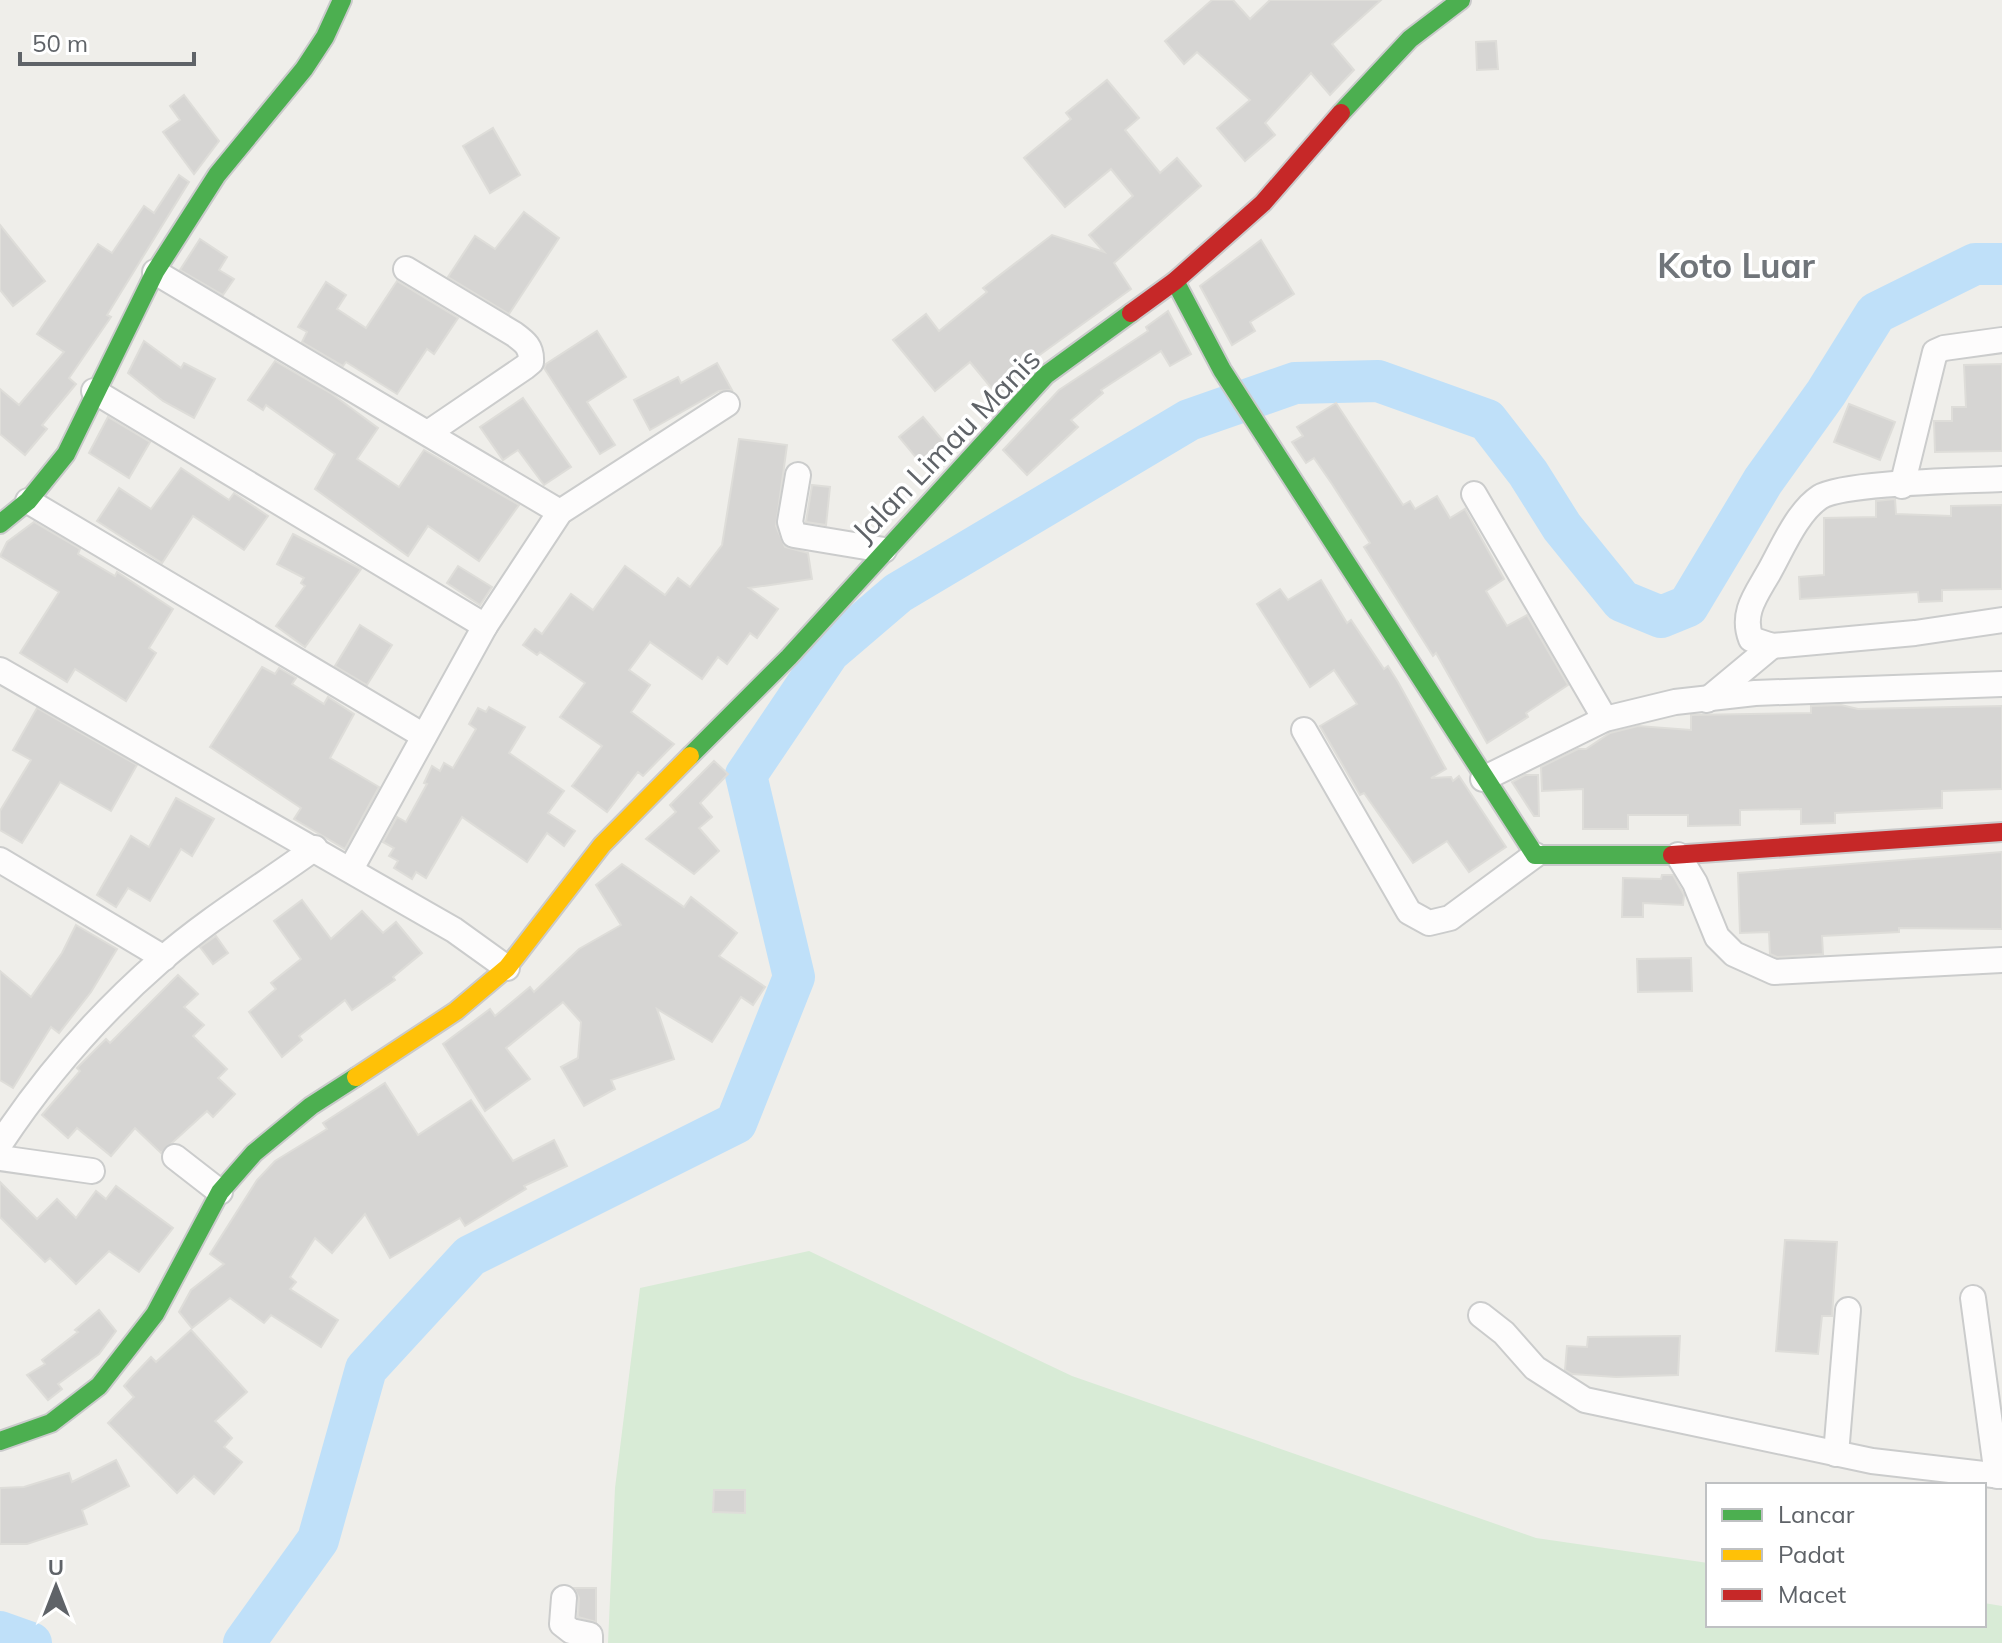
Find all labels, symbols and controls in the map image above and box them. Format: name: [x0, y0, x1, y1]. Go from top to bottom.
scale bar: [20, 16, 194, 66]
text: 50 m: [32, 28, 88, 58]
district label: Koto Luar: [1657, 244, 1815, 287]
street label: Jalan Limau Manis: [844, 340, 1048, 550]
legend: [1706, 1483, 1986, 1627]
text: Lancar: [1778, 1499, 1855, 1529]
text: Padat: [1778, 1539, 1845, 1569]
north arrow: [16, 1547, 96, 1627]
text: U: [48, 1553, 64, 1581]
text: Macet: [1778, 1579, 1846, 1609]

